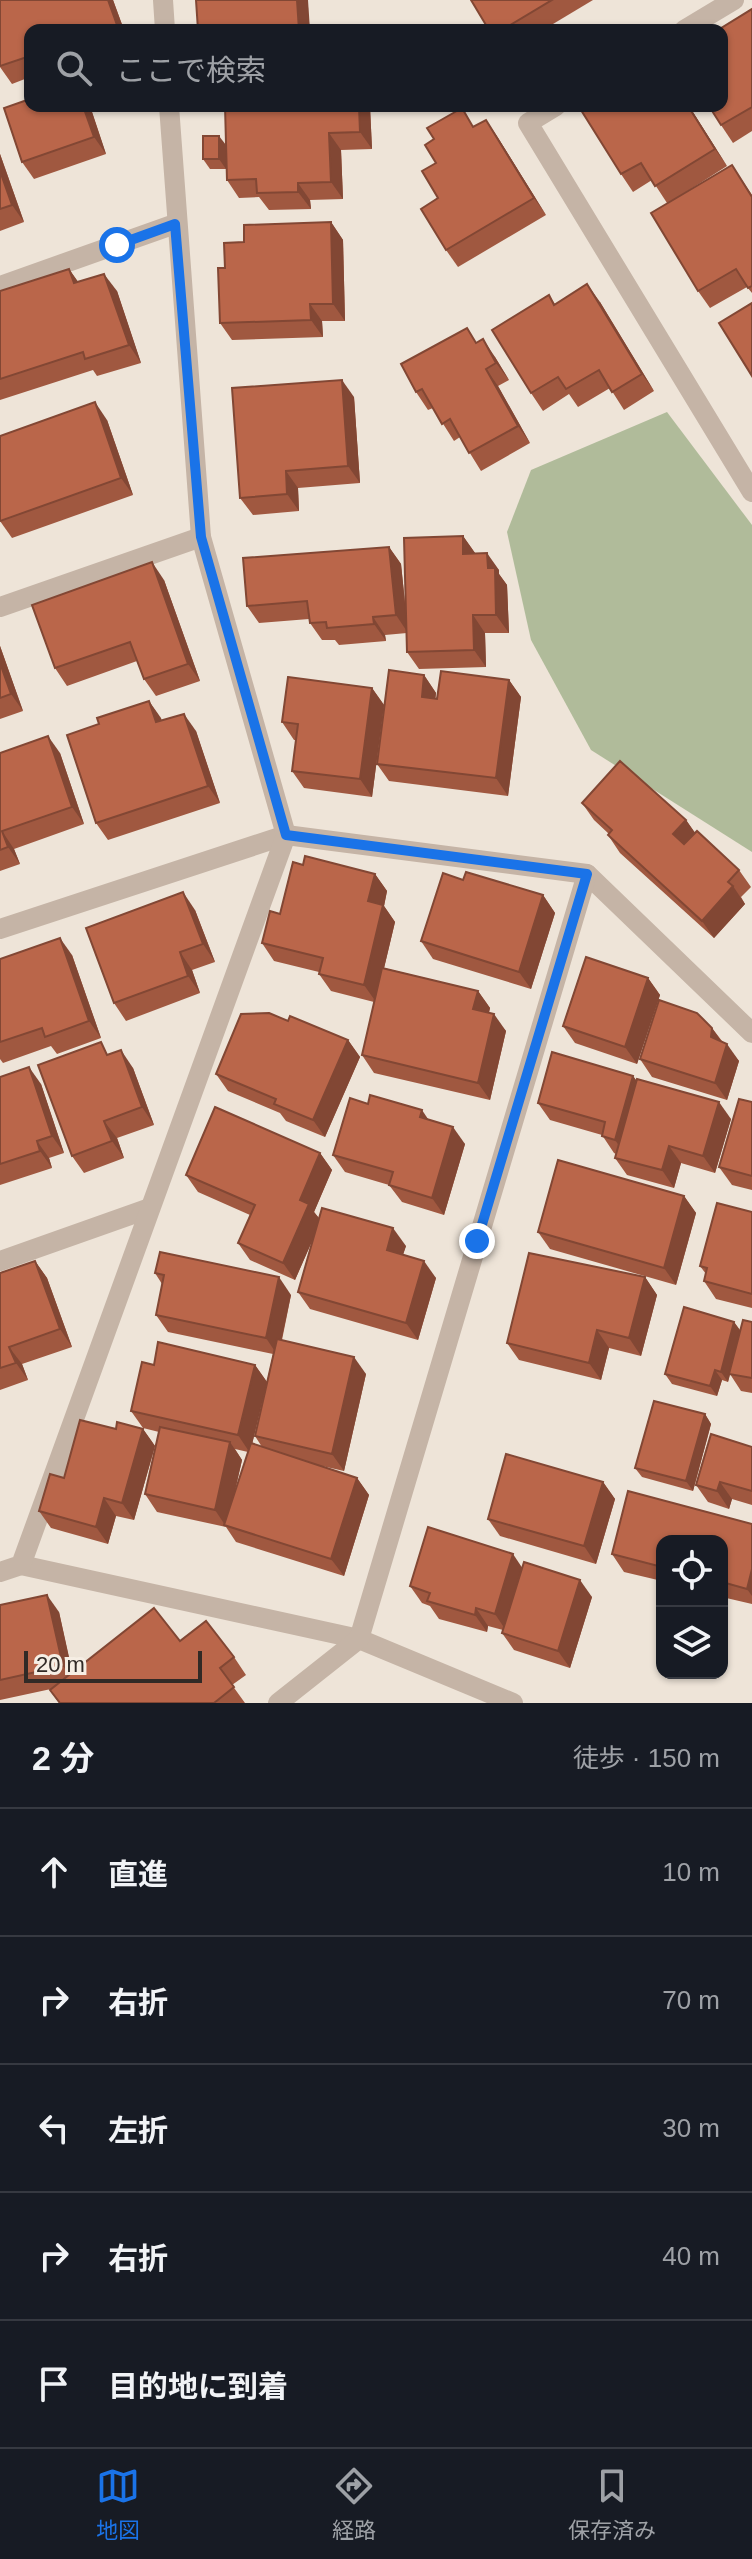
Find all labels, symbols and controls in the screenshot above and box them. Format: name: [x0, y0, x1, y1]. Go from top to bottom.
search box: [24, 24, 728, 112]
icon: search: [52, 46, 96, 90]
text: ここで検索: [116, 54, 266, 87]
route start: [99, 227, 135, 263]
route end: [459, 1223, 495, 1259]
map controls: [656, 1535, 728, 1679]
button: locate: [656, 1535, 728, 1607]
button: layers: [656, 1607, 728, 1679]
scale bar: [24, 1647, 202, 1683]
text: 20 m: [36, 1652, 85, 1677]
text: 2 分: [32, 1739, 94, 1777]
text: 徒歩 · 150 m: [573, 1743, 720, 1773]
icon: ahead: [32, 1850, 76, 1894]
text: 10 m: [662, 1857, 720, 1887]
text: 直進: [108, 1858, 168, 1891]
icon: right: [32, 1978, 76, 2022]
text: 70 m: [662, 1985, 720, 2015]
text: 右折: [108, 1986, 168, 2019]
icon: left: [32, 2106, 76, 2150]
text: 30 m: [662, 2113, 720, 2143]
text: 左折: [108, 2114, 168, 2147]
icon: right: [32, 2234, 76, 2278]
text: 40 m: [662, 2241, 720, 2271]
text: 右折: [108, 2242, 168, 2275]
icon: arrive: [32, 2362, 76, 2406]
text: 目的地に到着: [108, 2370, 288, 2403]
tab: 地図: [96, 2464, 140, 2544]
tab: 経路: [332, 2464, 376, 2544]
tab: 保存済み: [568, 2464, 656, 2544]

